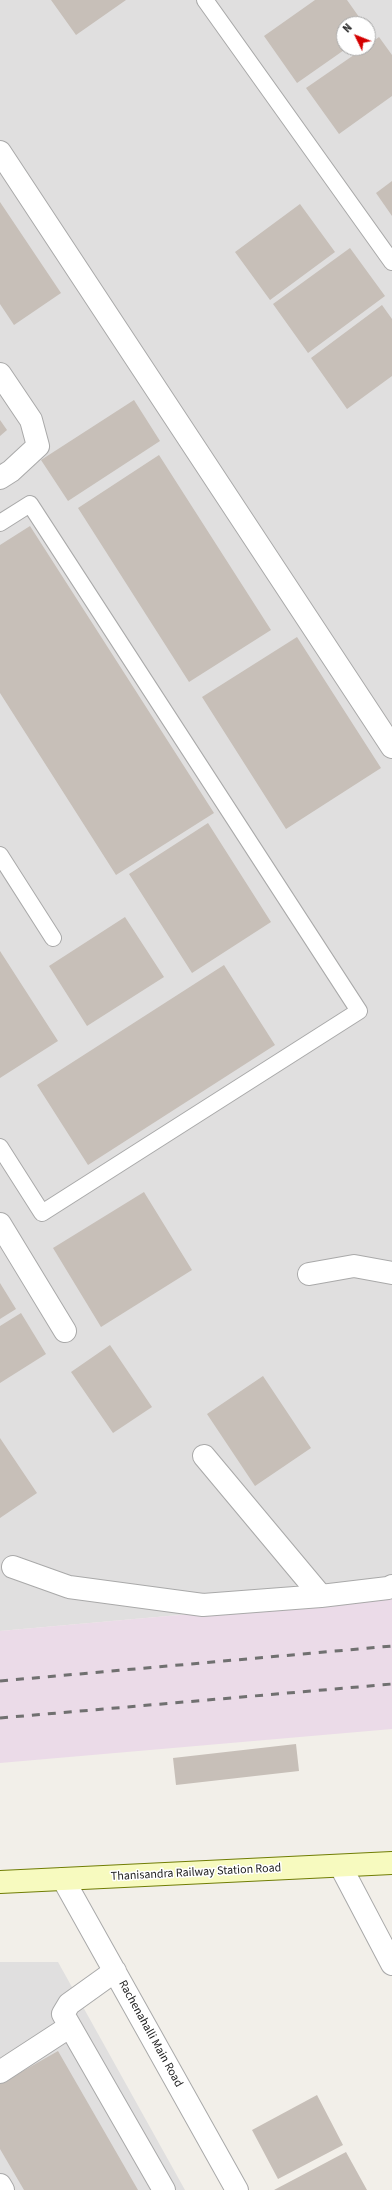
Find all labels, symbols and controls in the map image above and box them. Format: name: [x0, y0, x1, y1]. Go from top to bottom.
north arrow: [336, 16, 376, 56]
text: N: [340, 20, 356, 36]
street label: Thanisandra Railway Station Road: [110, 1861, 282, 1885]
street label: Rachenahalli Main Road: [115, 1978, 185, 2090]

